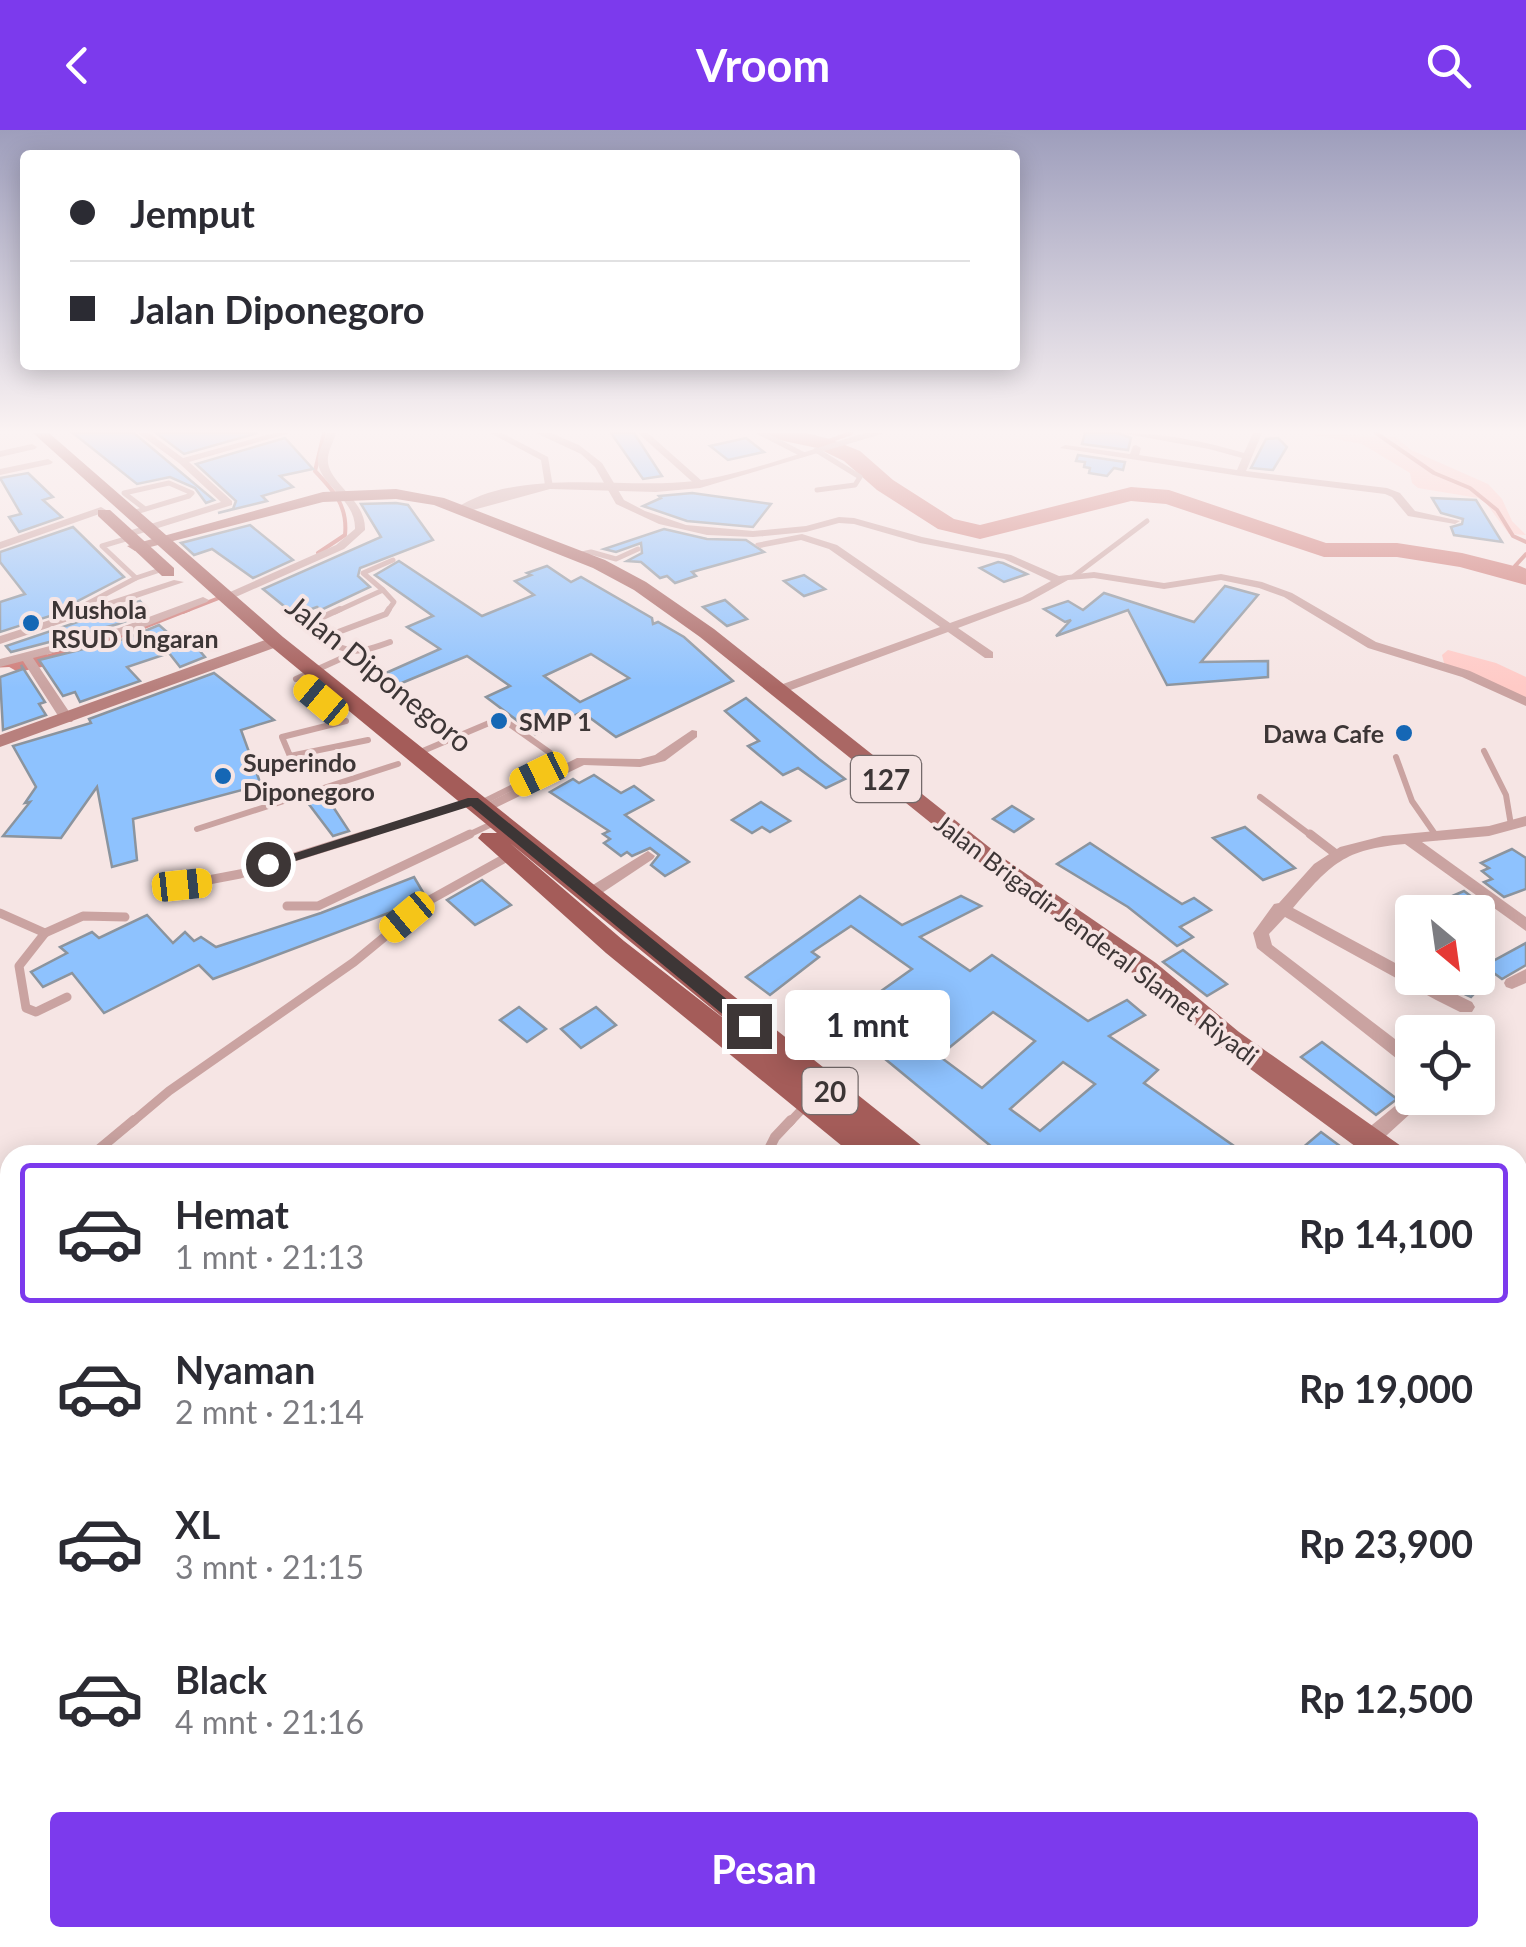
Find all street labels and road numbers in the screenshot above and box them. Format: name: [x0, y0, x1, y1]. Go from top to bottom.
street label: Jalan Diponegoro: [280, 587, 480, 759]
road number: 127: [851, 756, 921, 802]
street label: Jalan Brigadir Jenderal Slamet Riyadi: [929, 808, 1265, 1070]
road number: 20: [802, 1068, 858, 1114]

